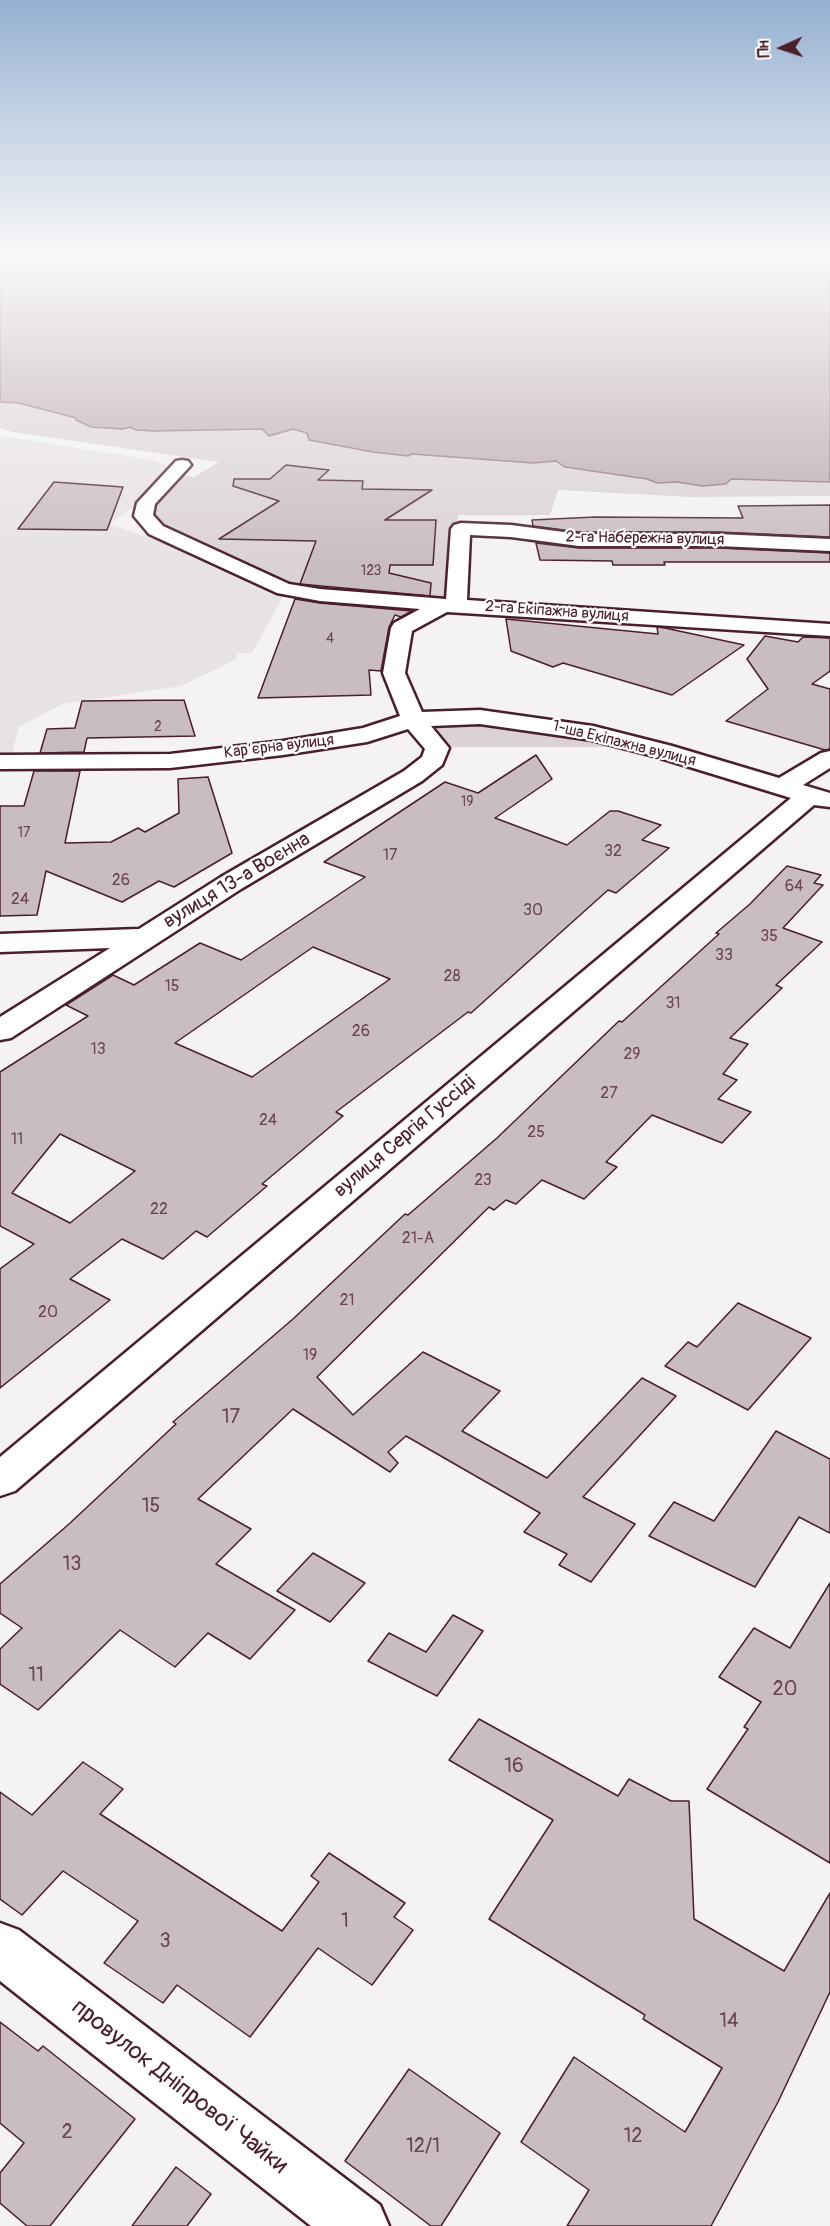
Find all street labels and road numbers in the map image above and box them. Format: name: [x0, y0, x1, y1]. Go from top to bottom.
street label: 2-га Набережна вулиця: [566, 528, 724, 550]
street label: 2-га Екіпажна вулиця: [484, 597, 630, 627]
street label: 1-ша Екіпажна вулиця: [550, 717, 698, 771]
street label: Карʼєрна вулиця: [223, 731, 335, 763]
street label: вулиця 13-а Воєнна: [159, 828, 315, 934]
street label: вулиця Сергія Гуссіді: [329, 1071, 481, 1203]
street label: провулок Дніпрової Чайки: [65, 1994, 293, 2180]

